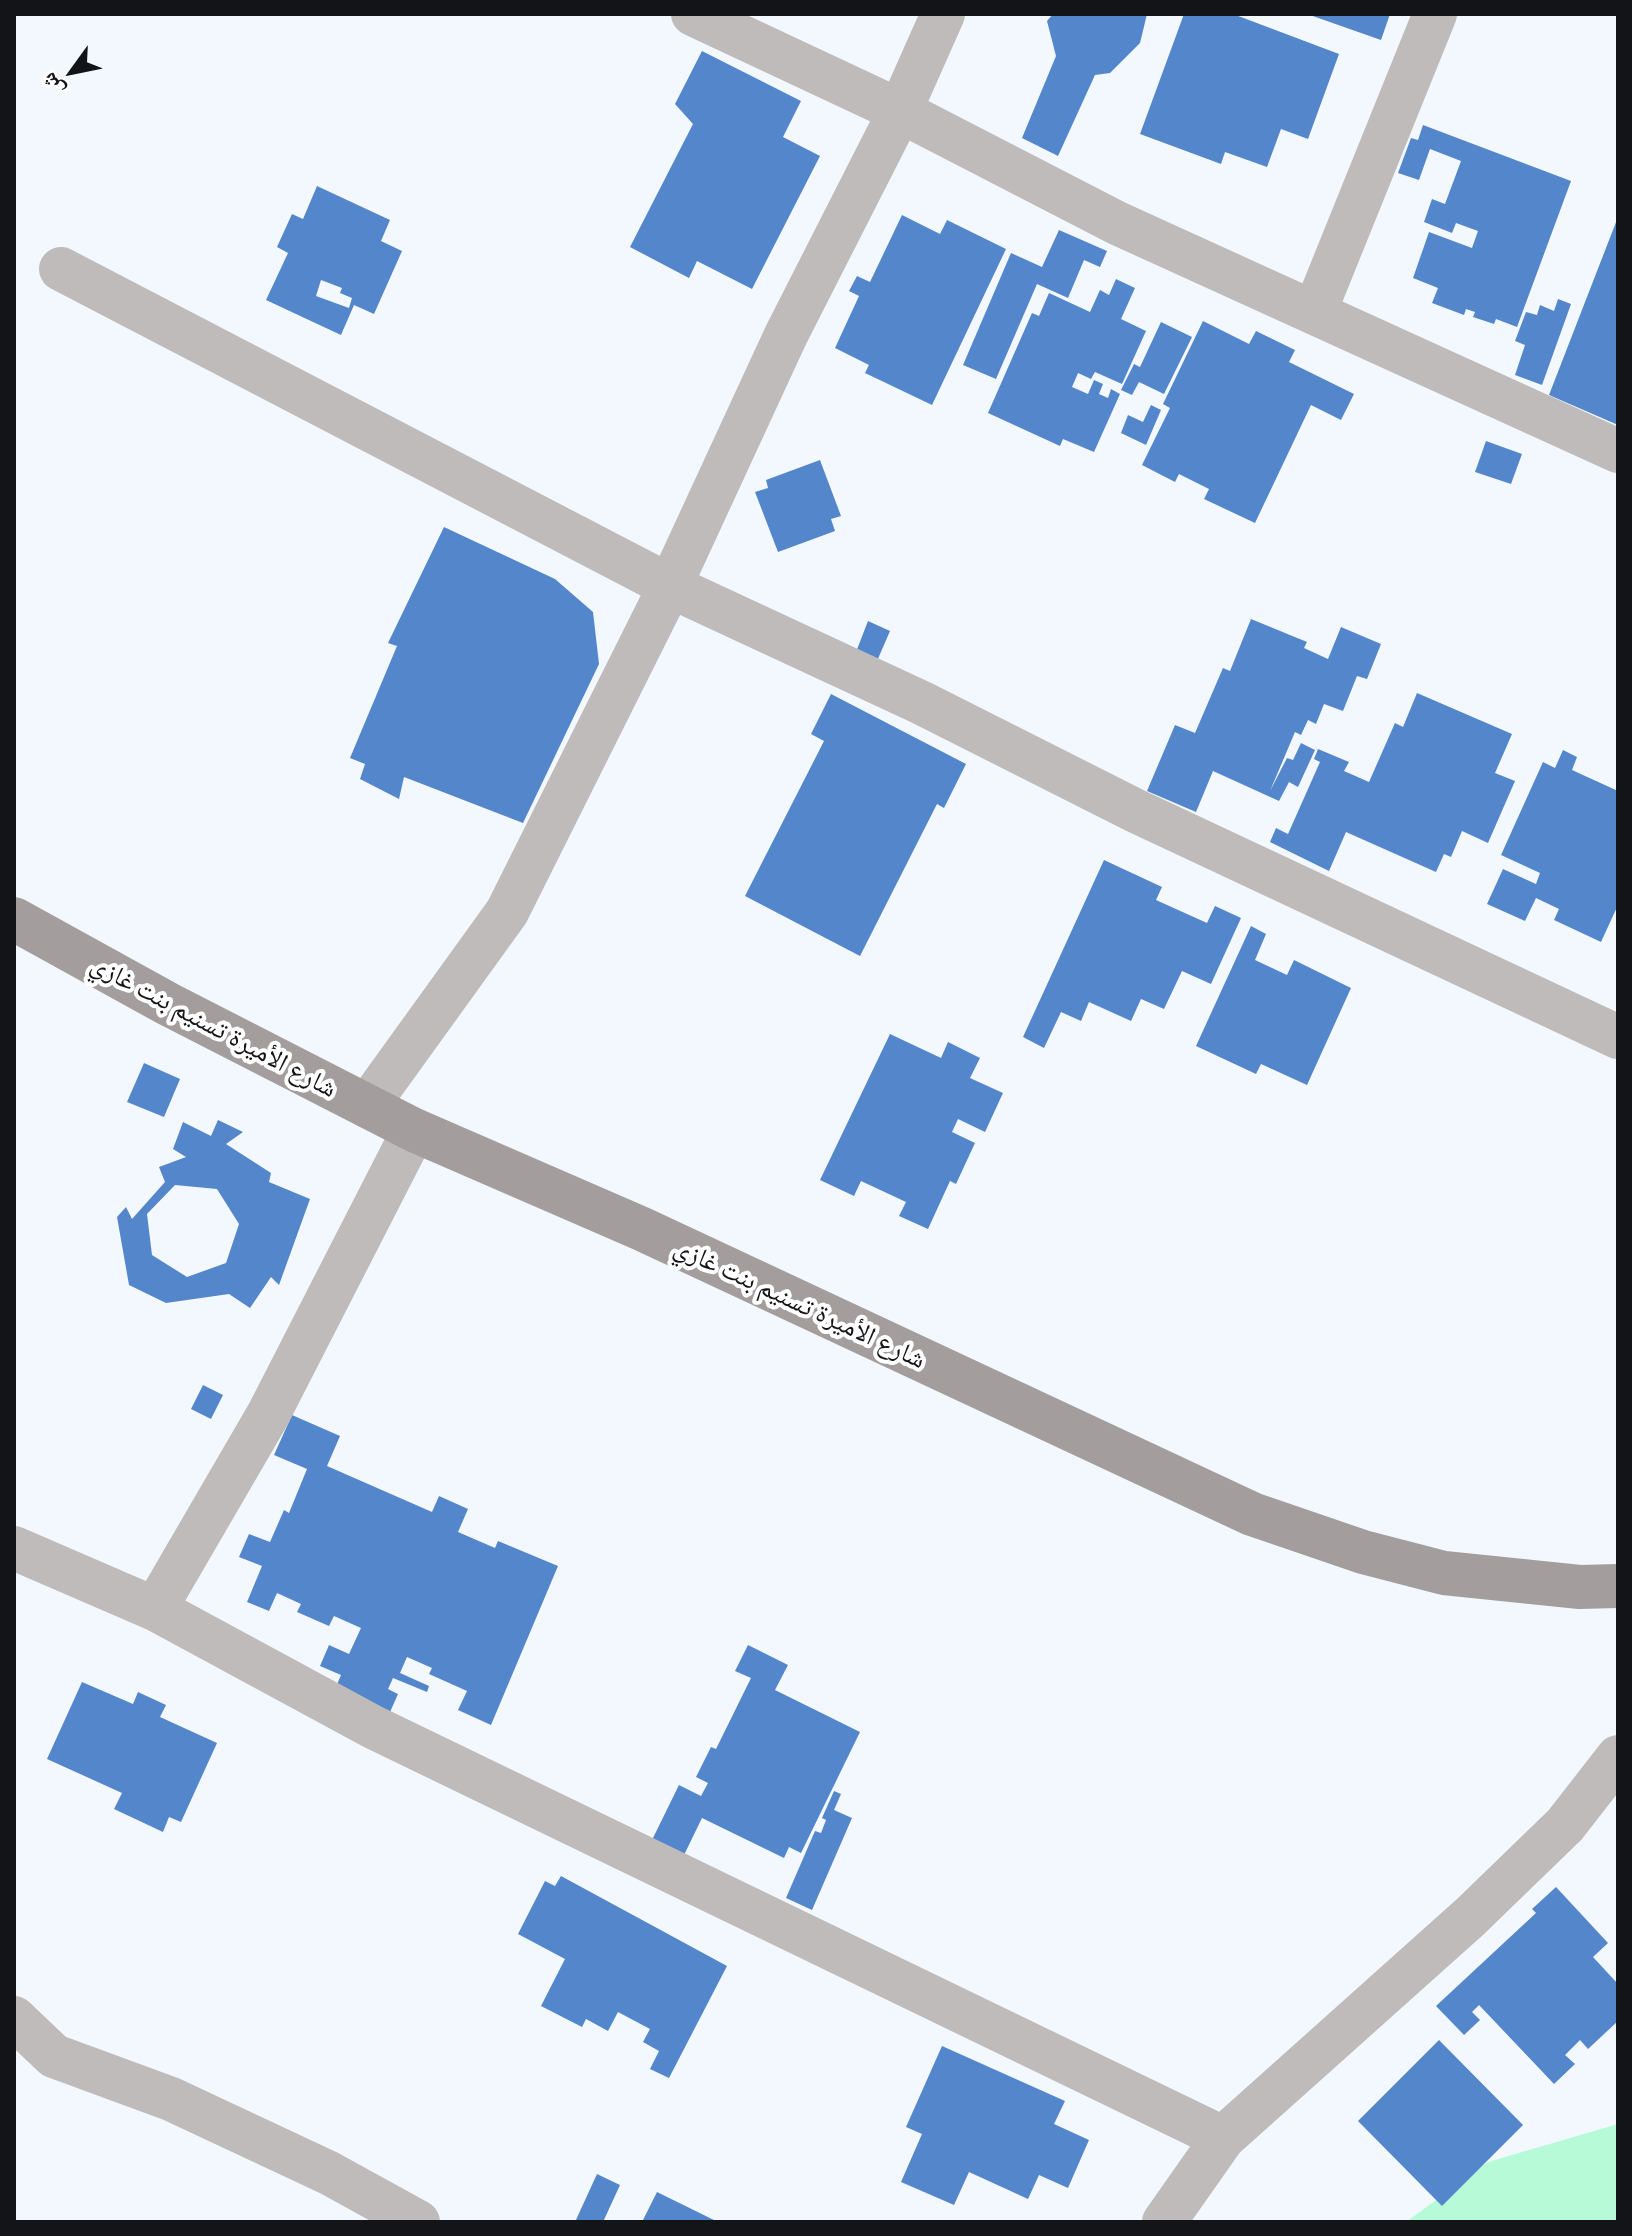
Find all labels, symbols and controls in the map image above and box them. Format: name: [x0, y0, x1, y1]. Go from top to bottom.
north arrow: [32, 32, 112, 112]
text: ش: [35, 69, 68, 102]
street label: شارع الأميرة تسنيم بنت غازي: [86, 948, 342, 1104]
street label: شارع الأميرة تسنيم بنت غازي: [669, 1231, 931, 1375]

